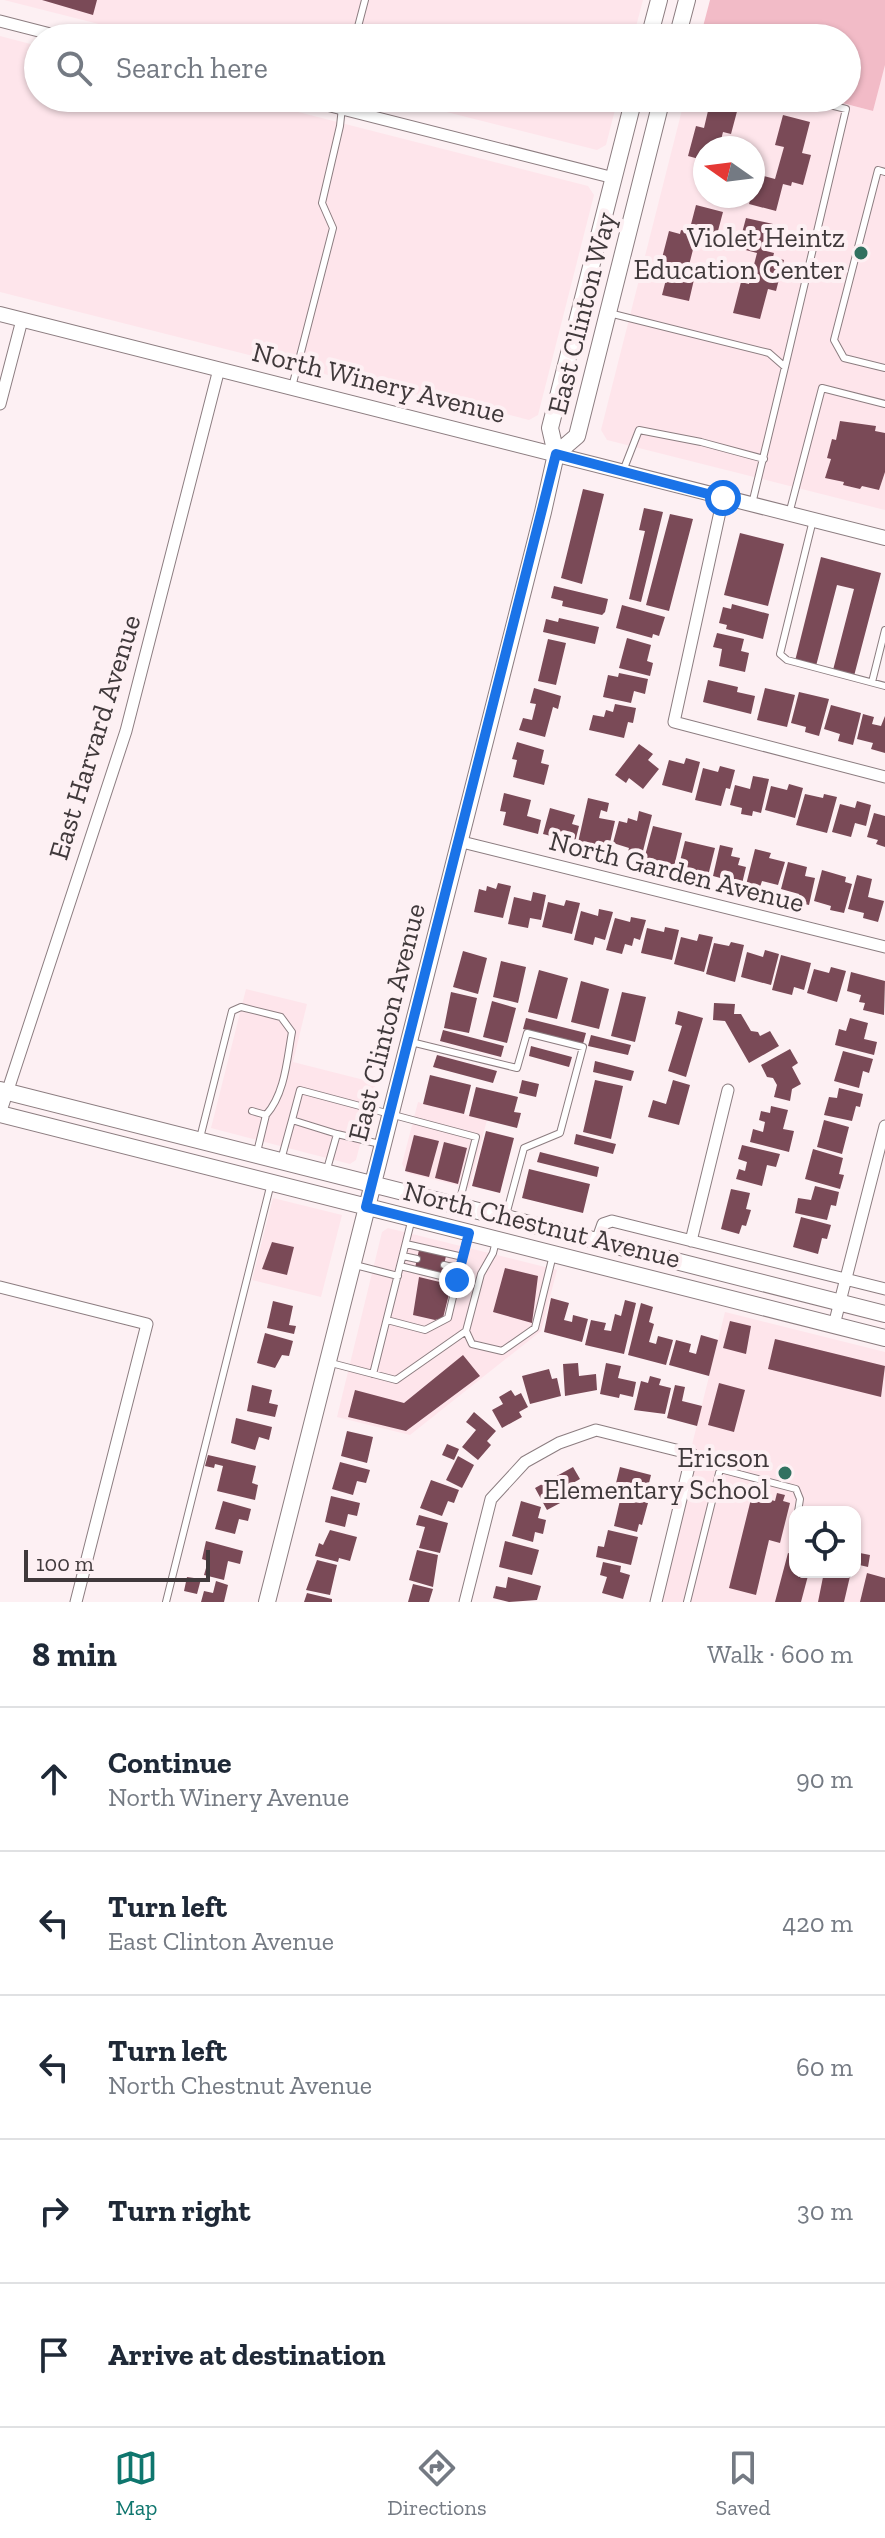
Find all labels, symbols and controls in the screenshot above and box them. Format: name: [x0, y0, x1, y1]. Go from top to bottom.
search box: [24, 24, 861, 112]
icon: search: [52, 46, 96, 90]
text: Search here: [116, 50, 268, 86]
north arrow: [693, 136, 765, 208]
street label: East Clinton Way: [540, 208, 623, 417]
place label: Violet Heintz Education Center: [633, 221, 845, 286]
marker: Violet Heintz Education Center: [852, 244, 870, 262]
street label: North Winery Avenue: [249, 335, 509, 430]
route start: [705, 480, 741, 516]
street label: East Harvard Avenue: [42, 611, 147, 864]
street label: North Garden Avenue: [546, 824, 808, 919]
street label: East Clinton Avenue: [341, 900, 432, 1144]
street label: North Chestnut Avenue: [400, 1174, 684, 1275]
route end: [439, 1262, 475, 1298]
place label: Ericson Elementary School: [543, 1441, 769, 1506]
marker: Ericson Elementary School: [776, 1464, 794, 1482]
map controls: [789, 1506, 861, 1578]
button: locate: [789, 1506, 861, 1578]
scale bar: [24, 1546, 210, 1582]
text: 100 m: [36, 1550, 94, 1577]
text: 8 min: [32, 1634, 117, 1675]
text: Walk · 600 m: [707, 1638, 853, 1670]
text: Continue: [108, 1745, 232, 1781]
icon: ahead: [32, 1757, 76, 1801]
text: 90 m: [796, 1763, 853, 1795]
text: North Winery Avenue: [108, 1781, 349, 1813]
text: Turn left: [108, 1889, 227, 1925]
icon: left: [32, 1901, 76, 1945]
text: 420 m: [782, 1907, 853, 1939]
text: East Clinton Avenue: [108, 1925, 334, 1957]
text: Turn left: [108, 2033, 227, 2069]
icon: left: [32, 2045, 76, 2089]
text: 60 m: [796, 2051, 853, 2083]
text: North Chestnut Avenue: [108, 2069, 372, 2101]
icon: right: [32, 2189, 76, 2233]
text: Turn right: [108, 2193, 250, 2229]
text: 30 m: [797, 2195, 853, 2227]
icon: arrive: [32, 2333, 76, 2377]
text: Arrive at destination: [108, 2337, 385, 2373]
tab: Map: [114, 2446, 158, 2521]
tab: Directions: [387, 2446, 487, 2521]
tab: Saved: [715, 2446, 771, 2521]

